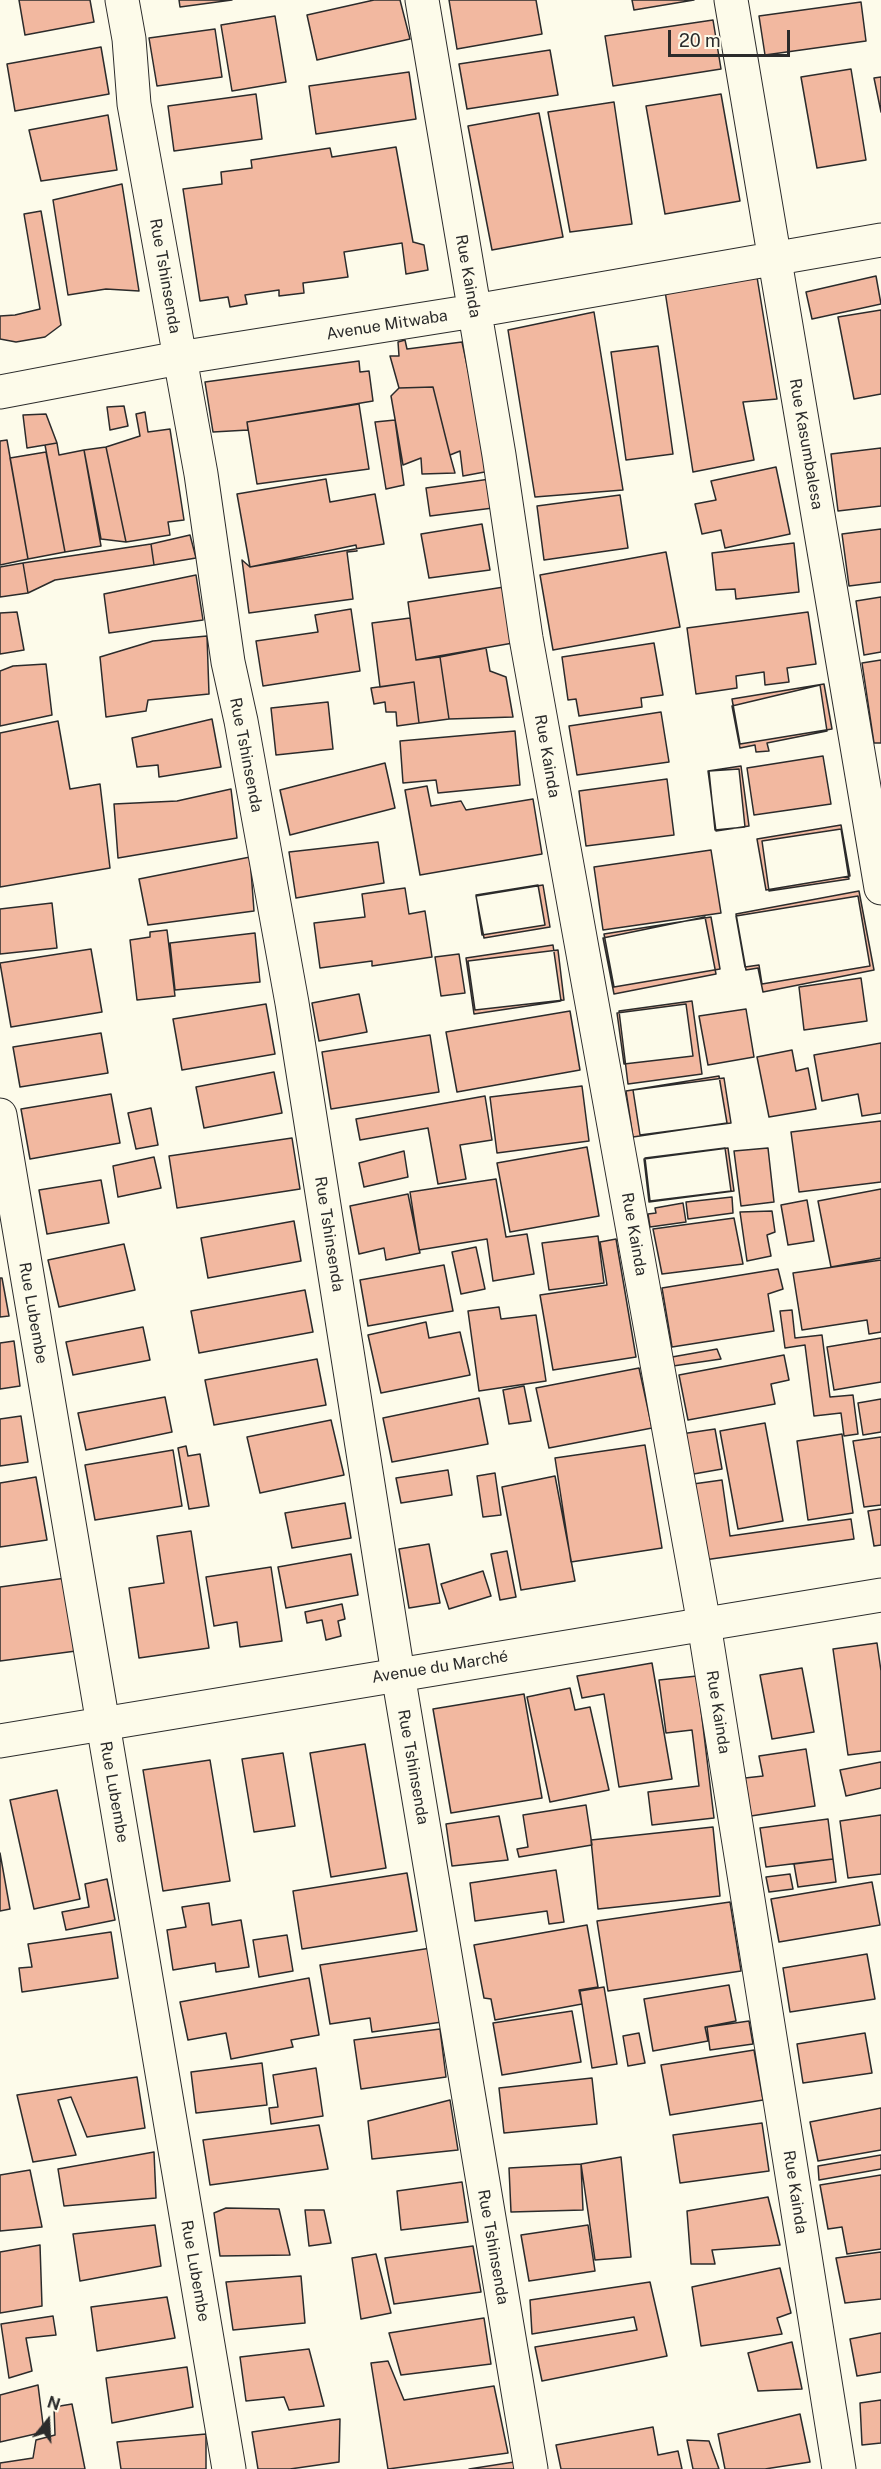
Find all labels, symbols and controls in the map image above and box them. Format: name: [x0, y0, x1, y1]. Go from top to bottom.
scale bar: [671, 18, 792, 56]
text: 20 m: [679, 30, 721, 51]
street label: Rue Tshinsenda: [145, 217, 185, 335]
street label: Rue Kainda: [451, 233, 485, 319]
street label: Avenue Mitwaba: [325, 306, 449, 344]
street label: Rue Kasumbalesa: [785, 377, 827, 511]
street label: Rue Tshinsenda: [225, 696, 267, 814]
street label: Rue Kainda: [530, 713, 564, 799]
street label: Rue Tshinsenda: [310, 1175, 348, 1293]
street label: Rue Kainda: [617, 1191, 651, 1277]
street label: Rue Lubembe: [15, 1261, 51, 1365]
street label: Avenue du Marché: [371, 1647, 509, 1687]
street label: Rue Kainda: [702, 1669, 734, 1755]
street label: Rue Tshinsenda: [393, 1708, 433, 1826]
street label: Rue Lubembe: [96, 1740, 132, 1844]
street label: Rue Kainda: [779, 2149, 811, 2235]
street label: Rue Tshinsenda: [473, 2188, 513, 2306]
street label: Rue Lubembe: [177, 2219, 213, 2323]
north arrow: [18, 2391, 78, 2451]
text: N: [45, 2392, 63, 2414]

